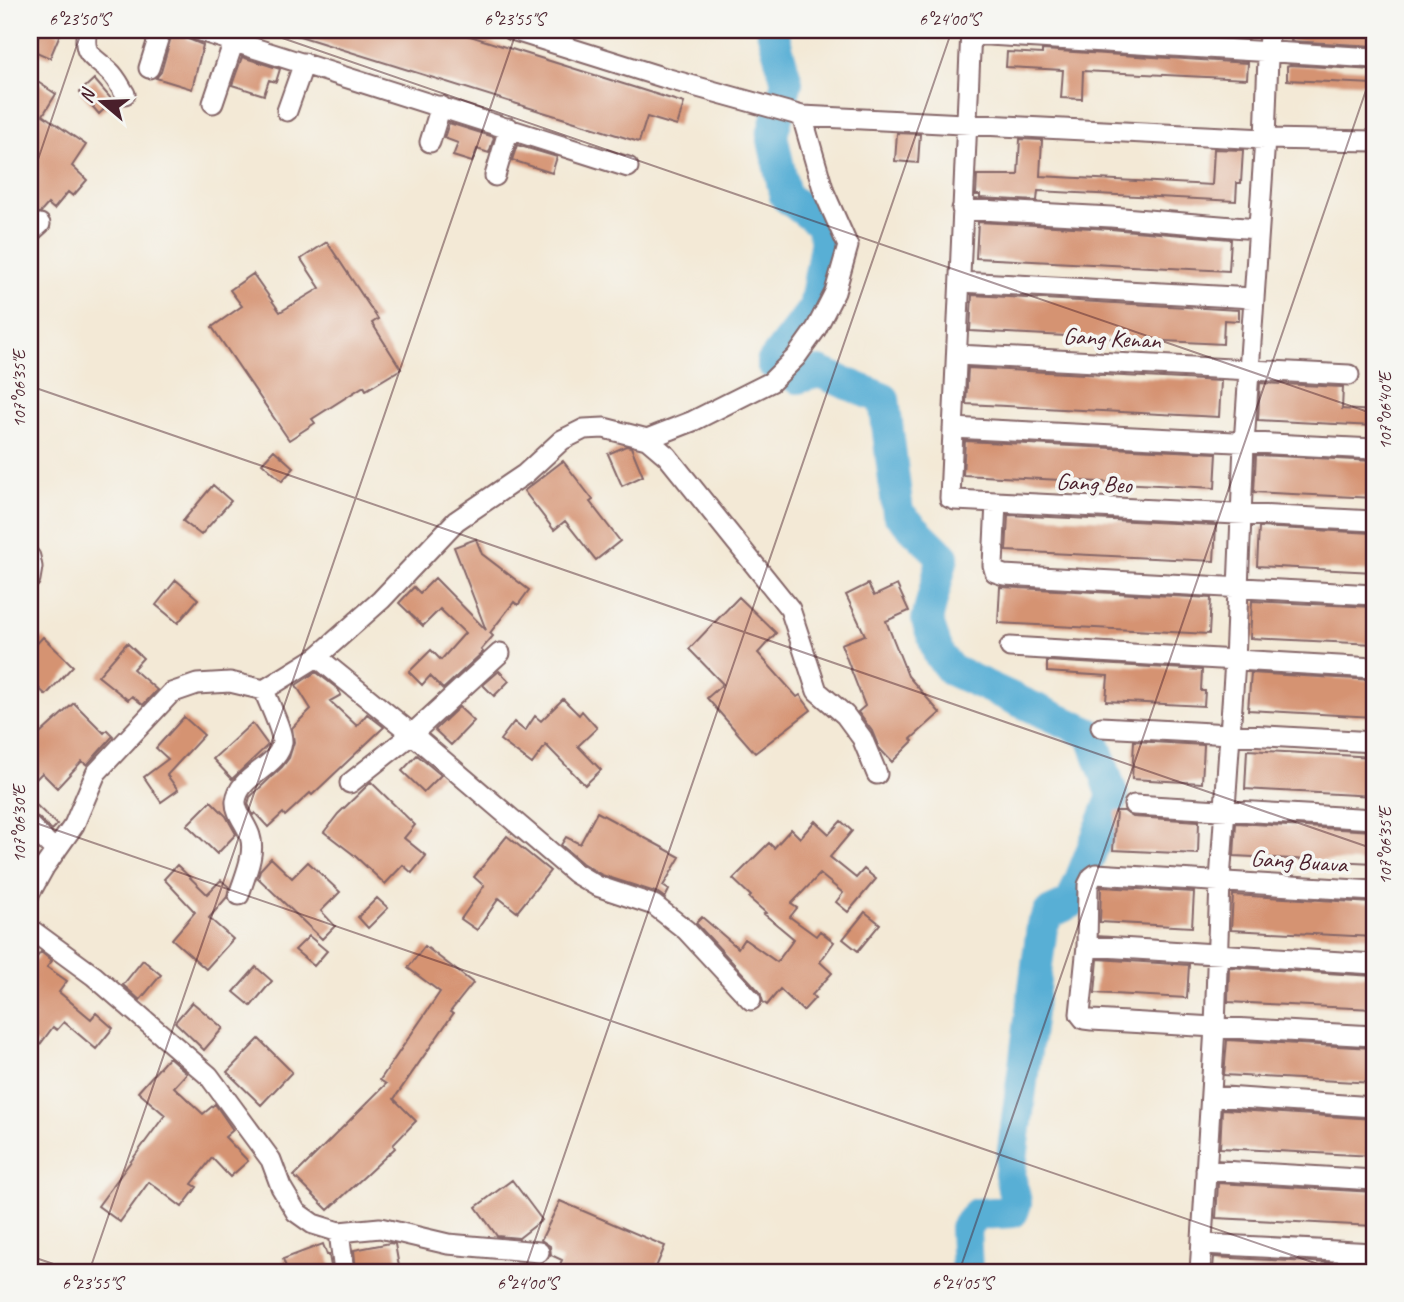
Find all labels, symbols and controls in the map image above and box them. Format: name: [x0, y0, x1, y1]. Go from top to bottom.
text: 6°23'50"S: [49, 8, 113, 30]
text: 6°23'55"S: [484, 8, 548, 30]
text: 6°24'00"S: [919, 8, 983, 30]
north arrow: [66, 66, 136, 136]
text: N: [74, 84, 101, 106]
street label: Gang Kenan: [1062, 320, 1163, 356]
text: 107°06'35"E: [8, 348, 30, 428]
text: 107°06'40"E: [1374, 370, 1396, 450]
street label: Gang Beo: [1055, 466, 1134, 500]
text: 107°06'30"E: [8, 783, 30, 863]
text: 107°06'35"E: [1374, 805, 1396, 885]
street label: Gang Buava: [1250, 843, 1350, 879]
text: 6°23'55"S: [62, 1272, 126, 1294]
text: 6°24'00"S: [497, 1272, 561, 1294]
text: 6°24'05"S: [932, 1272, 996, 1294]

